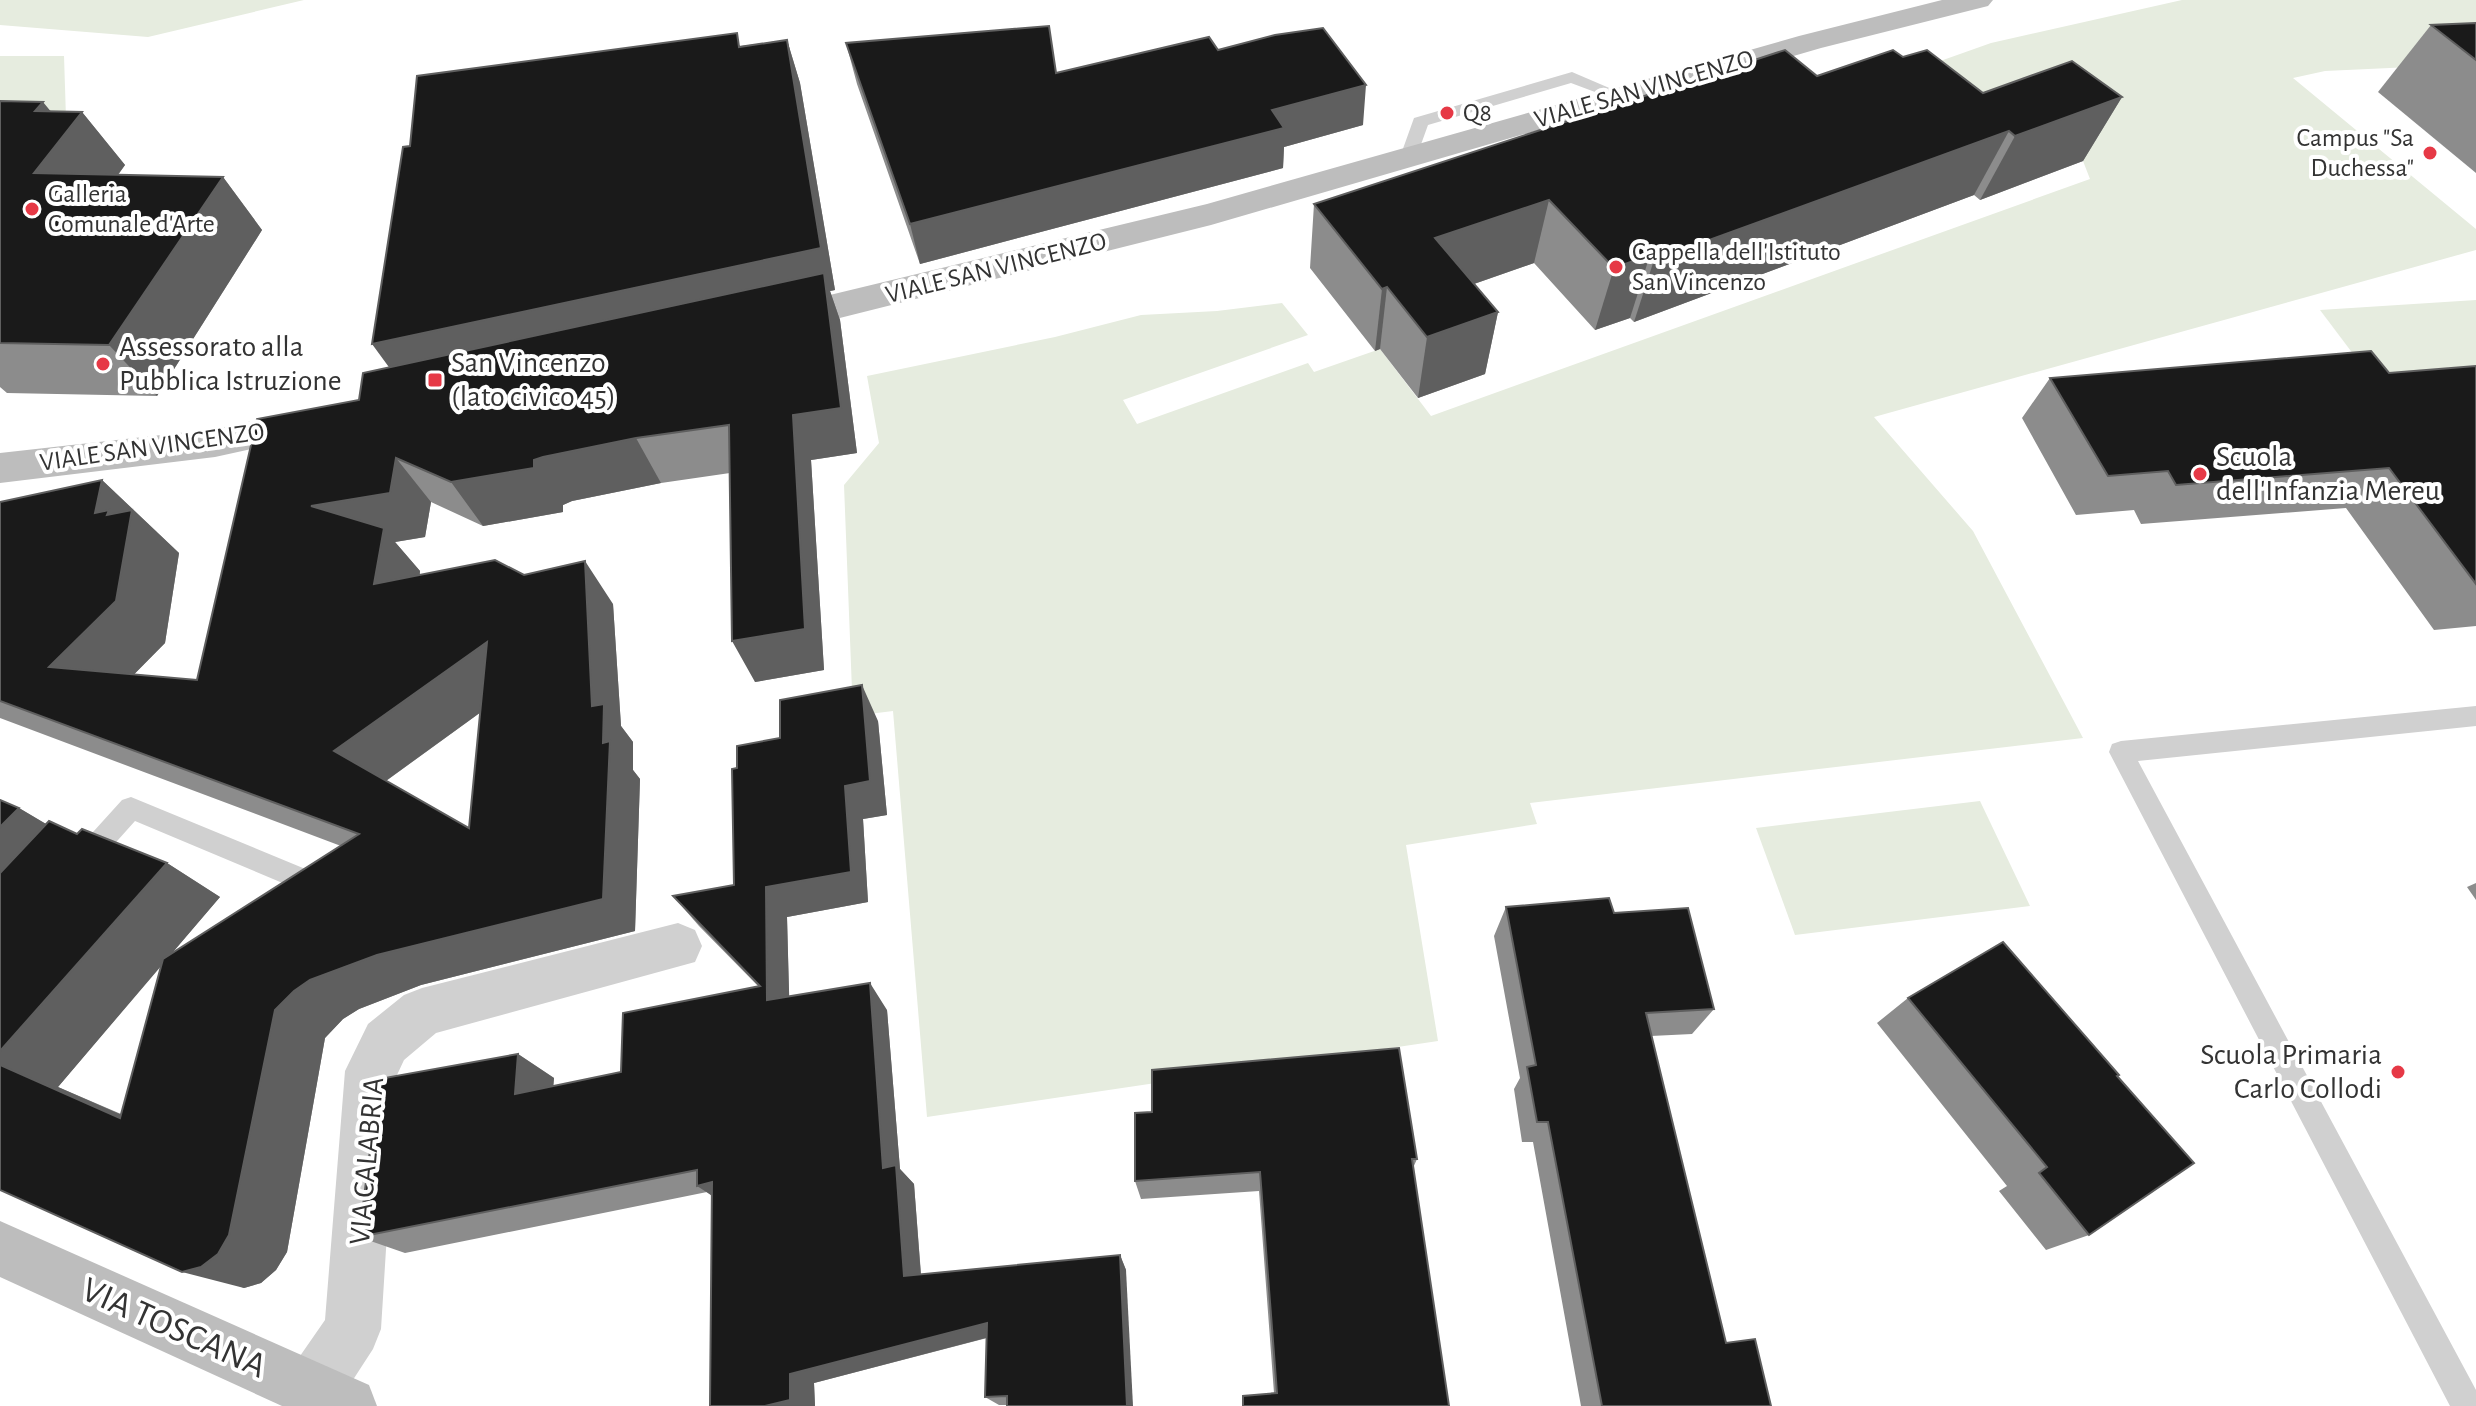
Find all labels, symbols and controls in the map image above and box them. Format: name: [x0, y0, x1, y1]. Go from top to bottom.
street label: VIALE SAN VINCENZO: [1531, 45, 1757, 133]
place label: Q8: [1463, 100, 1492, 126]
marker: Q8: [1438, 104, 1456, 122]
place label: Campus "Sa Duchessa": [2296, 125, 2414, 181]
marker: Campus "Sa Duchessa": [2421, 144, 2439, 162]
place label: Galleria Comunale d'Arte: [48, 181, 215, 237]
marker: Galleria Comunale d'Arte: [23, 200, 41, 218]
street label: VIALE SAN VINCENZO: [883, 228, 1109, 308]
place label: Cappella dell'Istituto San Vincenzo: [1632, 239, 1841, 295]
marker: Cappella dell'Istituto San Vincenzo: [1607, 258, 1625, 276]
place label: Assessorato alla Pubblica Istruzione: [119, 332, 342, 396]
place label: San Vincenzo (lato civico 45): [451, 348, 616, 412]
marker: Assessorato alla Pubblica Istruzione: [94, 355, 112, 373]
marker: San Vincenzo (lato civico 45): [426, 371, 444, 389]
street label: VIALE SAN VINCENZO: [38, 418, 266, 476]
place label: Scuola dell'Infanzia Mereu: [2216, 442, 2440, 506]
marker: Scuola dell'Infanzia Mereu: [2191, 465, 2209, 483]
place label: Scuola Primaria Carlo Collodi: [2200, 1040, 2382, 1104]
marker: Scuola Primaria Carlo Collodi: [2389, 1063, 2407, 1081]
street label: VIA CALABRIA: [345, 1076, 389, 1246]
street label: VIA TOSCANA: [76, 1271, 272, 1385]

